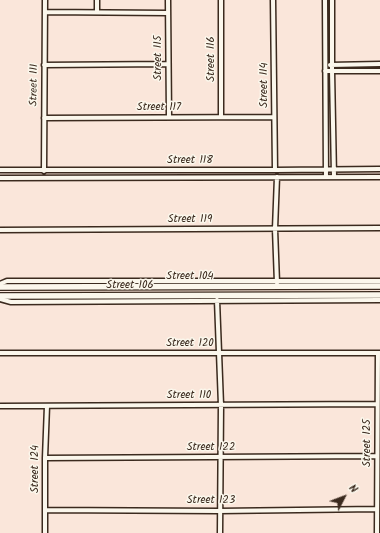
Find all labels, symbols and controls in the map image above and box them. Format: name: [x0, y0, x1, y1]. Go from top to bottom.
street label: Street 115: [152, 35, 166, 81]
street label: Street 116: [205, 36, 219, 82]
street label: Street 114: [258, 62, 272, 108]
street label: Street 111: [28, 64, 42, 106]
street label: Street 117: [137, 101, 181, 115]
street label: Street 118: [167, 154, 213, 168]
street label: Street 119: [168, 213, 212, 227]
street label: Street 104: [166, 270, 214, 284]
street label: Street 106: [106, 279, 154, 293]
street label: Street 120: [166, 337, 214, 351]
street label: Street 110: [167, 389, 211, 403]
street label: Street 125: [361, 419, 375, 467]
street label: Street 122: [187, 441, 235, 455]
street label: Street 124: [29, 445, 43, 493]
north arrow: [324, 477, 364, 517]
text: N: [344, 480, 362, 498]
street label: Street 123: [187, 494, 235, 508]

